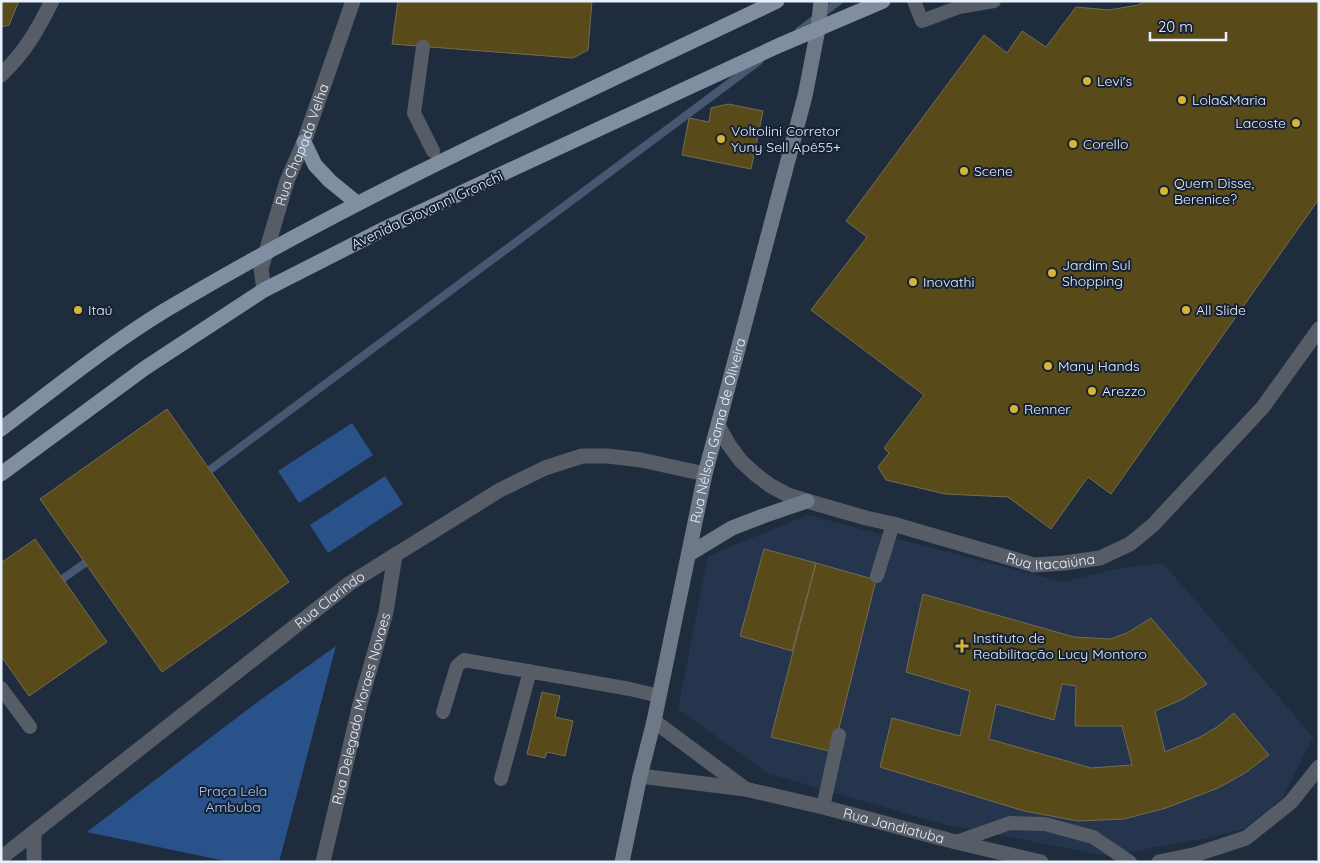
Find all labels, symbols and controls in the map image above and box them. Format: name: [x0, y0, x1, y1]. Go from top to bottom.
scale bar: [1150, 10, 1226, 42]
text: 20 m: [1158, 17, 1193, 36]
place label: Levi's: [1097, 72, 1132, 90]
marker: Levi's: [1081, 75, 1093, 87]
street label: Rua Chapada Velha: [271, 81, 333, 208]
place label: Lola&Maria: [1192, 91, 1266, 109]
marker: Lola&Maria: [1176, 94, 1188, 106]
place label: Lacoste: [1235, 114, 1286, 132]
marker: Lacoste: [1290, 117, 1302, 129]
place label: Voltolini Corretor Yuny Sell Apê55+: [731, 122, 841, 156]
marker: Voltolini Corretor Yuny Sell Apê55+: [715, 133, 727, 145]
place label: Corello: [1083, 135, 1128, 153]
marker: Corello: [1067, 138, 1079, 150]
place label: Scene: [974, 162, 1013, 180]
marker: Scene: [958, 165, 970, 177]
street label: Avenida Giovanni Gronchi: [348, 167, 506, 253]
place label: Quem Disse, Berenice?: [1174, 174, 1254, 208]
marker: Quem Disse, Berenice?: [1158, 185, 1170, 197]
place label: Jardim Sul Shopping: [1062, 256, 1131, 290]
marker: Jardim Sul Shopping: [1046, 267, 1058, 279]
place label: Inovathi: [923, 273, 975, 291]
marker: Inovathi: [907, 276, 919, 288]
place label: Itaú: [88, 301, 113, 319]
place label: All Slide: [1196, 301, 1246, 319]
marker: Itaú: [72, 304, 84, 316]
marker: All Slide: [1180, 304, 1192, 316]
street label: Rua Nélson Gama de Oliveira: [686, 336, 750, 525]
place label: Many Hands: [1058, 357, 1140, 375]
marker: Many Hands: [1042, 360, 1054, 372]
place label: Arezzo: [1102, 382, 1146, 400]
marker: Arezzo: [1086, 385, 1098, 397]
place label: Renner: [1024, 400, 1071, 418]
marker: Renner: [1008, 403, 1020, 415]
street label: Rua Itacaiúna: [1004, 548, 1096, 574]
street label: Rua Clarindo: [291, 567, 368, 632]
street label: Rua Delegado Moraes Novaes: [328, 611, 394, 806]
place label: Instituto de Reabilitação Lucy Montoro: [973, 629, 1147, 663]
marker: Instituto de Reabilitação Lucy Montoro: [955, 639, 969, 653]
park label: Praça Lela Ambuba: [199, 782, 267, 816]
street label: Rua Jandiatuba: [841, 804, 946, 848]

